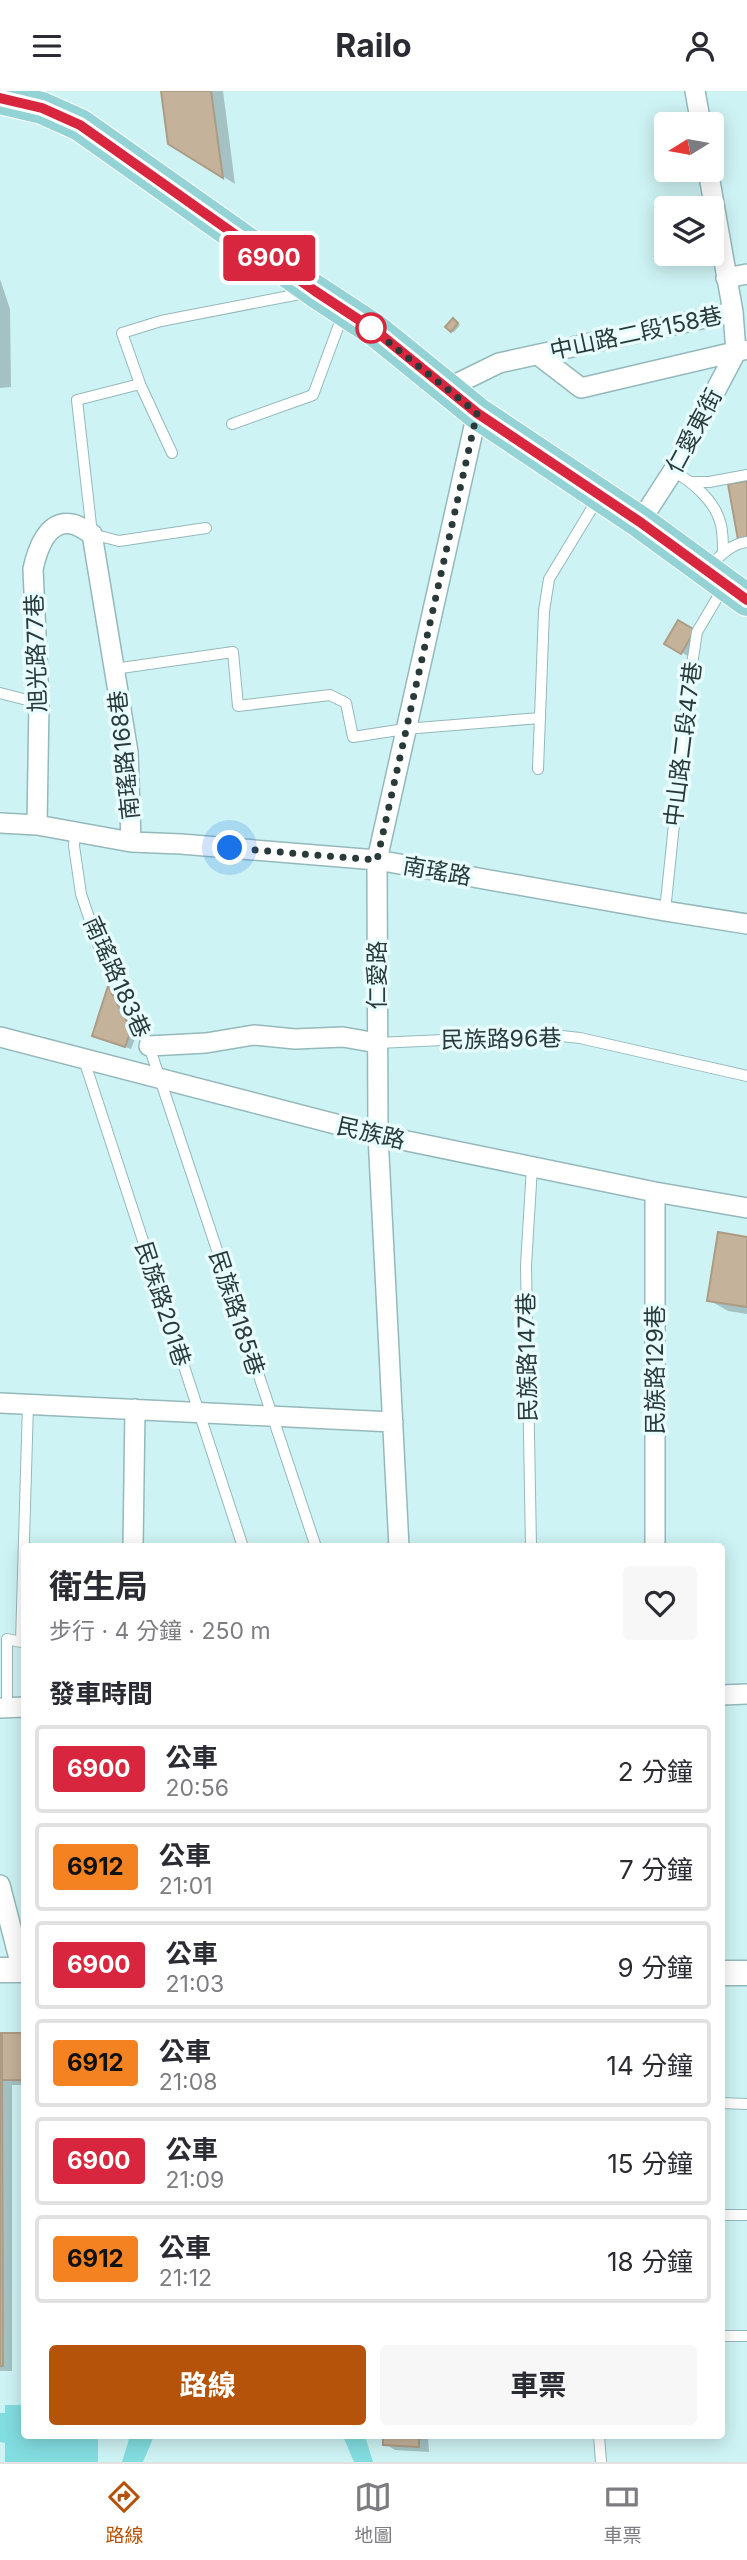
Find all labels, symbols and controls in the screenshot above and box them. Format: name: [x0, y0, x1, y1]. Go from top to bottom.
text: Railo: [335, 26, 412, 65]
icon: menu: [28, 27, 66, 65]
icon: person: [681, 27, 719, 65]
north arrow: [654, 112, 724, 182]
map controls: [654, 112, 724, 266]
button: layers: [654, 196, 724, 266]
line badge: 6900: [220, 235, 318, 281]
text: 6900: [237, 243, 301, 272]
street label: 中山路二段158巷: [547, 301, 725, 365]
unlabelled marker: [356, 313, 386, 343]
street label: 仁愛東街: [660, 384, 728, 478]
street label: 旭光路77巷: [20, 593, 52, 713]
street label: 中山路二段47巷: [659, 660, 707, 828]
street label: 南瑤路168巷: [103, 689, 145, 821]
your location: [212, 830, 247, 865]
street label: 南瑤路: [401, 851, 473, 891]
street label: 南瑤路183巷: [78, 912, 156, 1042]
street label: 仁愛路: [363, 941, 391, 1010]
street label: 民族路96巷: [440, 1024, 562, 1054]
street label: 民族路: [334, 1112, 408, 1154]
street label: 民族路201巷: [130, 1238, 196, 1370]
street label: 民族路185巷: [204, 1247, 270, 1379]
street label: 民族路147巷: [512, 1292, 542, 1422]
street label: 民族路129巷: [641, 1305, 669, 1435]
text: 衛生局: [49, 1566, 148, 1606]
button: heart: [623, 1566, 697, 1640]
text: 步行 · 4 分鐘 · 250 m: [49, 1617, 271, 1645]
text: 發車時間: [49, 1678, 153, 1709]
text: 公車: [166, 1742, 218, 1773]
text: 6900: [67, 1754, 131, 1783]
text: 2 分鐘: [618, 1756, 693, 1787]
text: 20:56: [166, 1774, 229, 1802]
text: 公車: [159, 1840, 211, 1871]
text: 6912: [67, 1852, 124, 1881]
text: 7 分鐘: [619, 1854, 693, 1885]
text: 21:01: [159, 1872, 213, 1900]
text: 公車: [166, 1938, 218, 1969]
text: 6900: [67, 1950, 131, 1979]
text: 9 分鐘: [618, 1952, 693, 1983]
text: 21:03: [166, 1970, 224, 1998]
text: 公車: [159, 2036, 211, 2067]
text: 6912: [67, 2048, 124, 2077]
text: 14 分鐘: [606, 2050, 693, 2081]
text: 21:08: [159, 2068, 217, 2096]
text: 公車: [166, 2134, 218, 2165]
text: 6900: [67, 2146, 131, 2175]
text: 15 分鐘: [607, 2148, 693, 2179]
text: 21:09: [166, 2166, 224, 2194]
text: 公車: [159, 2232, 211, 2263]
text: 6912: [67, 2244, 124, 2273]
text: 18 分鐘: [607, 2246, 693, 2277]
text: 21:12: [159, 2264, 212, 2292]
button: 路線: [49, 2345, 366, 2425]
button: 車票: [380, 2345, 697, 2425]
tab: 路線: [105, 2478, 144, 2547]
tab: 地圖: [354, 2478, 393, 2547]
tab: 車票: [603, 2478, 642, 2547]

